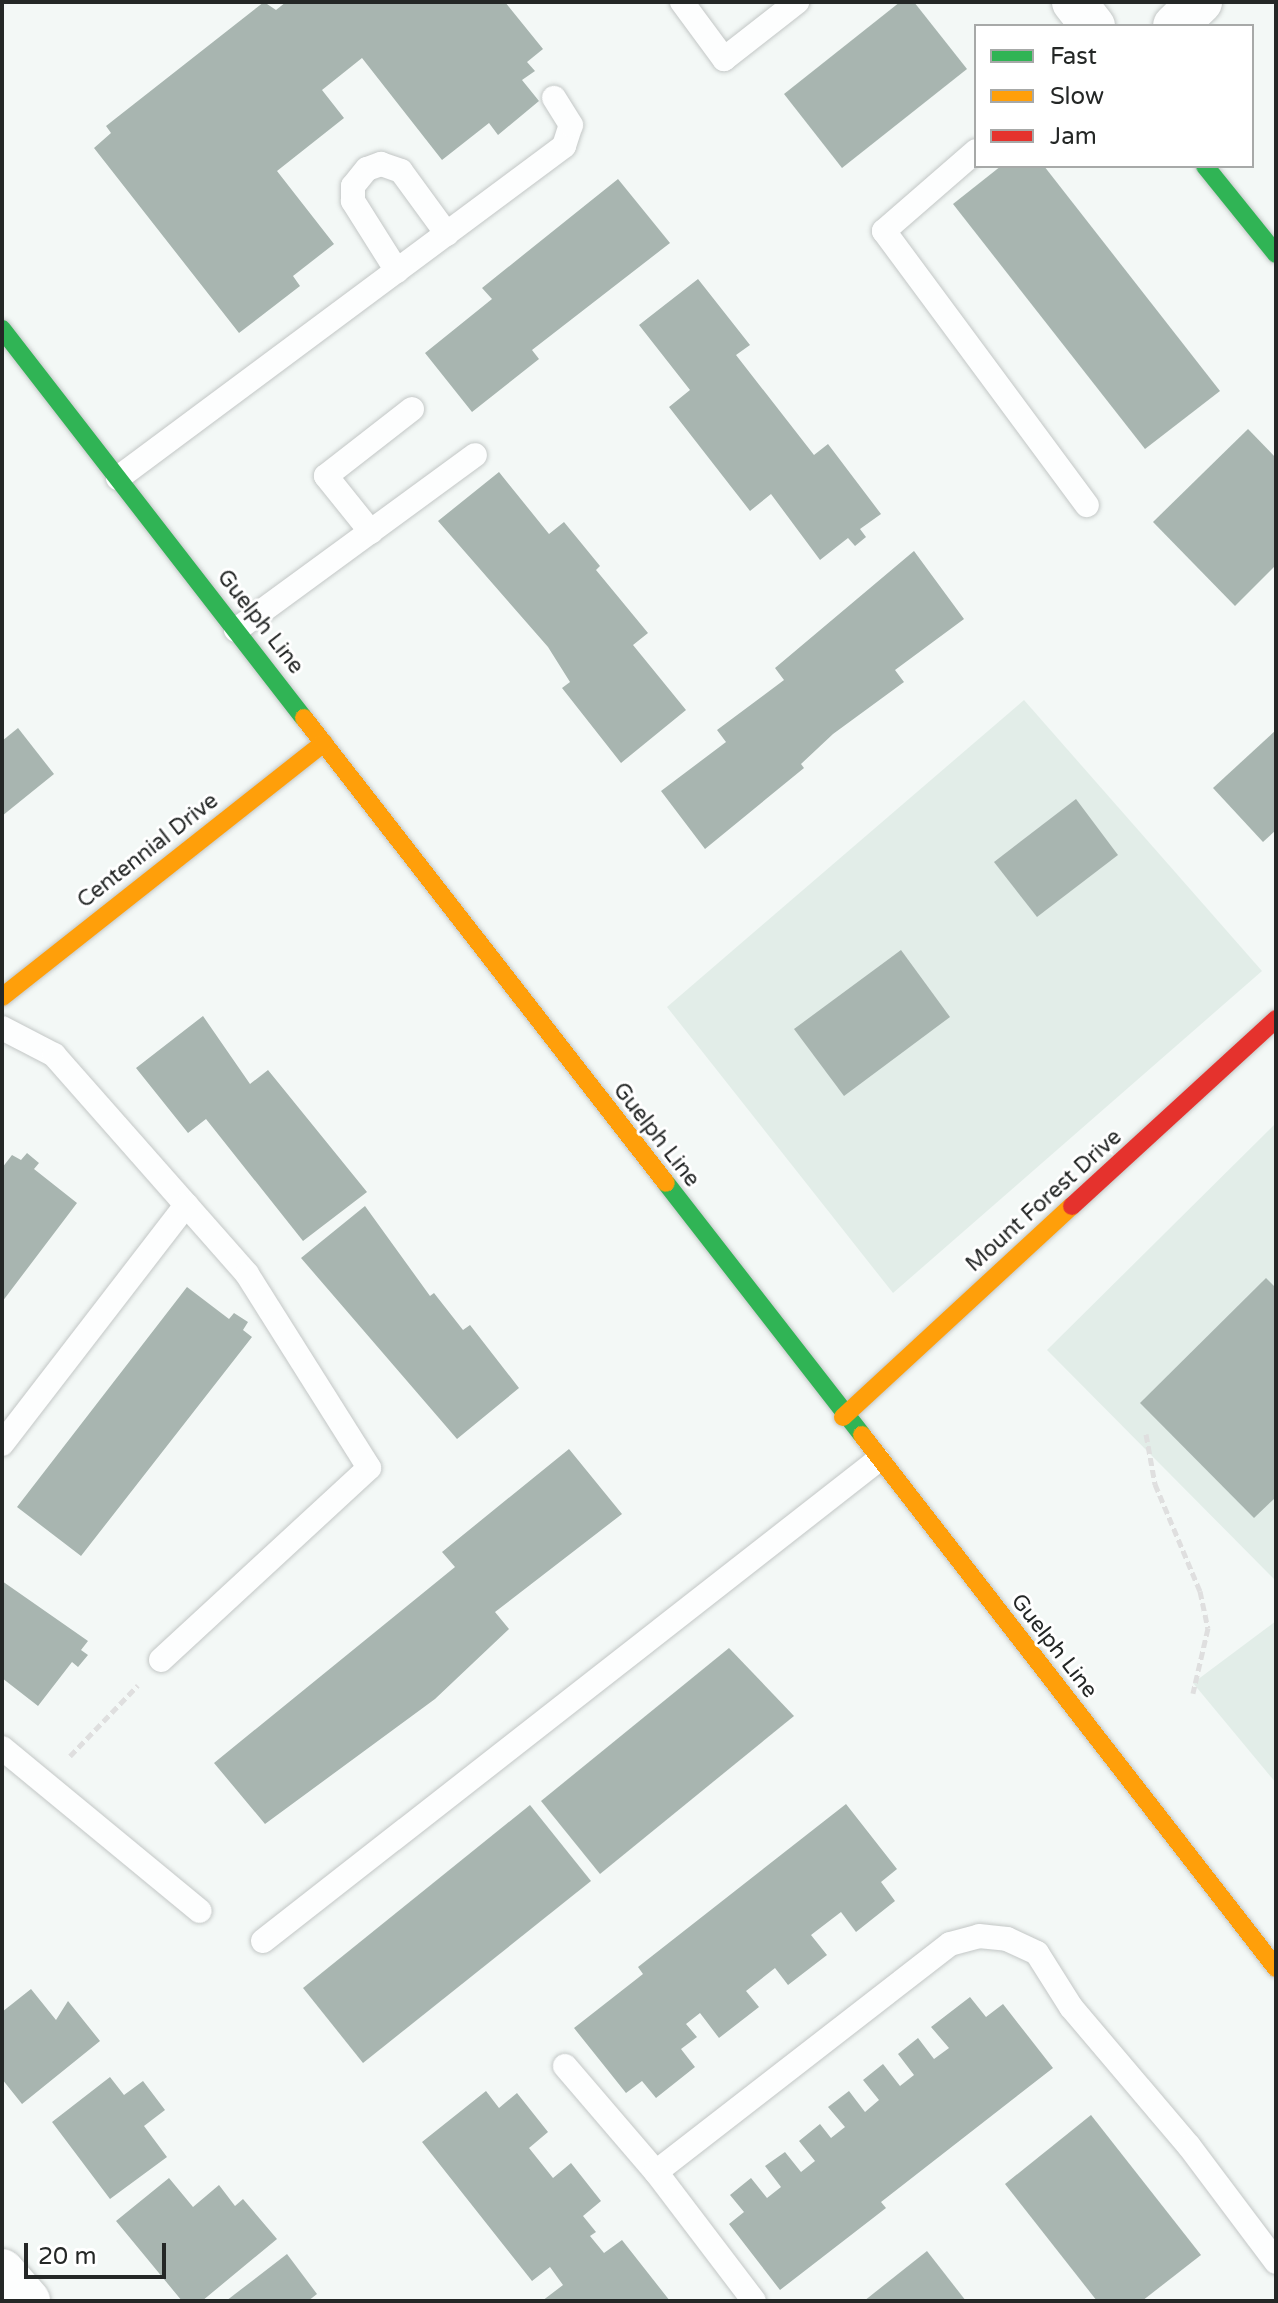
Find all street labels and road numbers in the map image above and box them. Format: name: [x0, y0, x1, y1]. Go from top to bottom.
street label: Guelph Line: [211, 565, 309, 679]
street label: Centennial Drive: [72, 788, 224, 914]
street label: Guelph Line: [607, 1078, 705, 1192]
street label: Mount Forest Drive: [961, 1124, 1127, 1278]
street label: Guelph Line: [1005, 1589, 1103, 1703]

